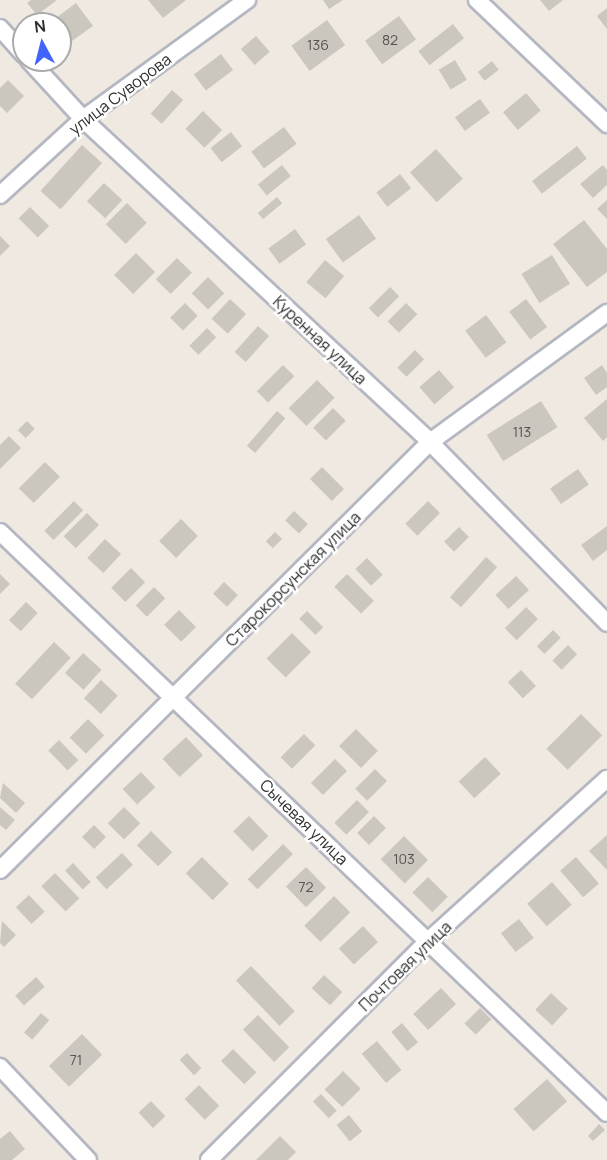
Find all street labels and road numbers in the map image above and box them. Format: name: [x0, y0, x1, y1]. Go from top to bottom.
street label: улица Суворова: [65, 49, 175, 139]
street label: Куренная улица: [269, 292, 371, 388]
street label: Старокорсунская улица: [221, 507, 365, 651]
street label: Сычевая улица: [256, 775, 352, 869]
street label: Почтовая улица: [355, 917, 455, 1015]

